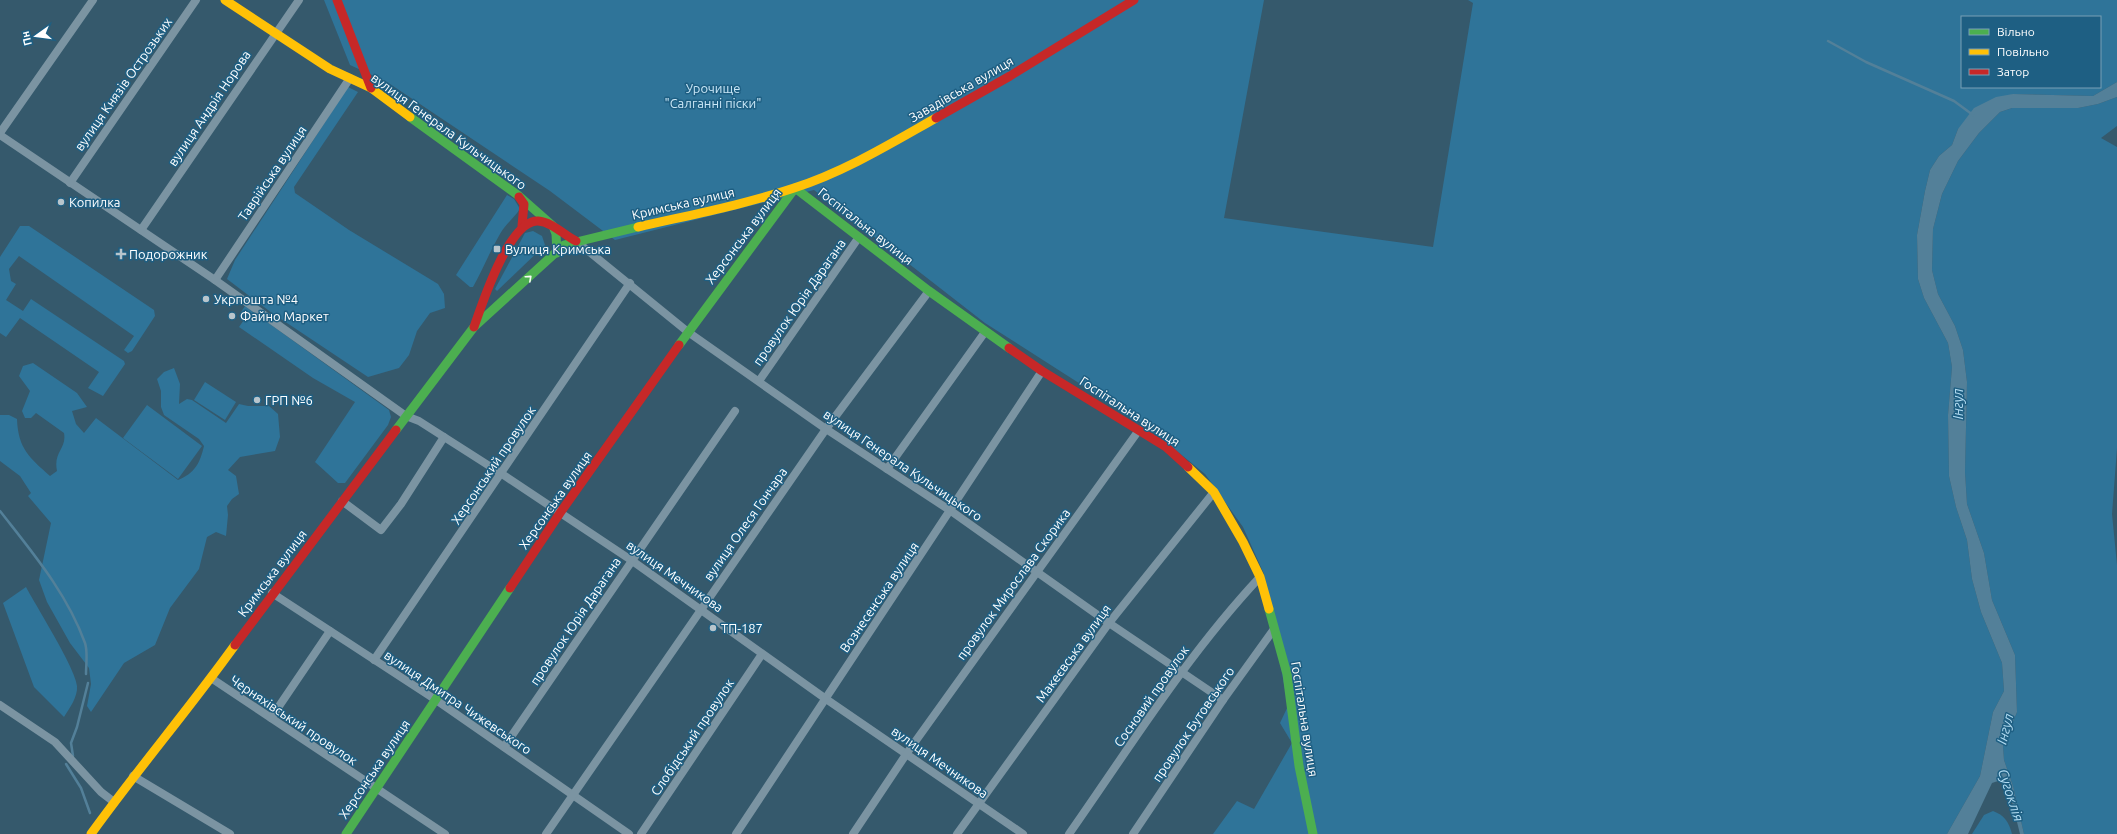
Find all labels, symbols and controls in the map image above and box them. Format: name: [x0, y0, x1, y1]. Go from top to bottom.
street label: вулиця Князів Острозьких: [72, 14, 175, 153]
north arrow: [16, 16, 56, 56]
legend: [1961, 16, 2101, 88]
text: Вільно: [1997, 25, 2035, 38]
text: Пн: [19, 30, 34, 47]
text: Повільно: [1997, 45, 2049, 58]
street label: вулиця Андрія Норова: [165, 48, 253, 168]
street label: Завадівська вулиця: [906, 53, 1016, 125]
text: Затор: [1997, 65, 2029, 78]
street label: вулиця Генерала Кульчицького: [369, 70, 529, 192]
park label: Урочище "Салганні піски": [665, 81, 761, 110]
street label: Таврійська вулиця: [235, 123, 309, 223]
street label: Кримська вулиця: [630, 184, 736, 222]
street label: Херсонська вулиця: [702, 185, 784, 287]
street label: Госпітальна вулиця: [816, 185, 916, 267]
place label: Копилка: [69, 195, 121, 209]
marker: Копилка: [56, 197, 66, 207]
street label: провулок Юрія Дарагана: [750, 236, 848, 368]
place label: Вулиця Кримська: [505, 242, 611, 256]
marker: Вулиця Кримська: [492, 244, 502, 254]
place label: Подорожник: [129, 247, 208, 261]
marker: Подорожник: [116, 249, 126, 259]
one-way arrow: [524, 275, 532, 283]
place label: Укрпошта №4: [214, 292, 298, 306]
marker: Укрпошта №4: [201, 294, 211, 304]
place label: Файно Маркет: [240, 309, 329, 323]
marker: Файно Маркет: [227, 311, 237, 321]
street label: Госпітальна вулиця: [1077, 373, 1183, 449]
water label: Інгул: [1950, 388, 1966, 419]
place label: ГРП №6: [265, 393, 313, 407]
marker: ГРП №6: [252, 395, 262, 405]
street label: Херсонський провулок: [448, 403, 538, 527]
street label: вулиця Генерала Кульчицького: [821, 407, 985, 523]
street label: Херсонська вулиця: [516, 448, 594, 552]
street label: вулиця Олеся Гончара: [701, 465, 789, 583]
street label: провулок Мирослава Скорика: [954, 506, 1072, 662]
street label: Кримська вулиця: [235, 527, 309, 619]
street label: вулиця Мечникова: [624, 537, 726, 615]
street label: Вознесенська вулиця: [837, 539, 921, 655]
street label: провулок Юрія Дарагана: [527, 554, 623, 688]
street label: Макеєвська вулиця: [1033, 601, 1113, 705]
place label: ТП-187: [721, 621, 763, 635]
marker: ТП-187: [708, 623, 718, 633]
street label: Сосновий провулок: [1111, 643, 1191, 749]
street label: вулиця Дмитра Чижевського: [382, 647, 534, 757]
street label: Госпітальна вулиця: [1289, 660, 1321, 778]
street label: провулок Бутовського: [1149, 664, 1237, 784]
street label: Черняхівський провулок: [228, 672, 360, 768]
street label: Слобідський провулок: [648, 676, 736, 798]
water label: Інгул: [1993, 712, 2017, 746]
street label: Херсонська вулиця: [336, 717, 412, 821]
street label: вулиця Мечникова: [889, 723, 991, 801]
water label: Сугоклія: [1995, 767, 2027, 823]

